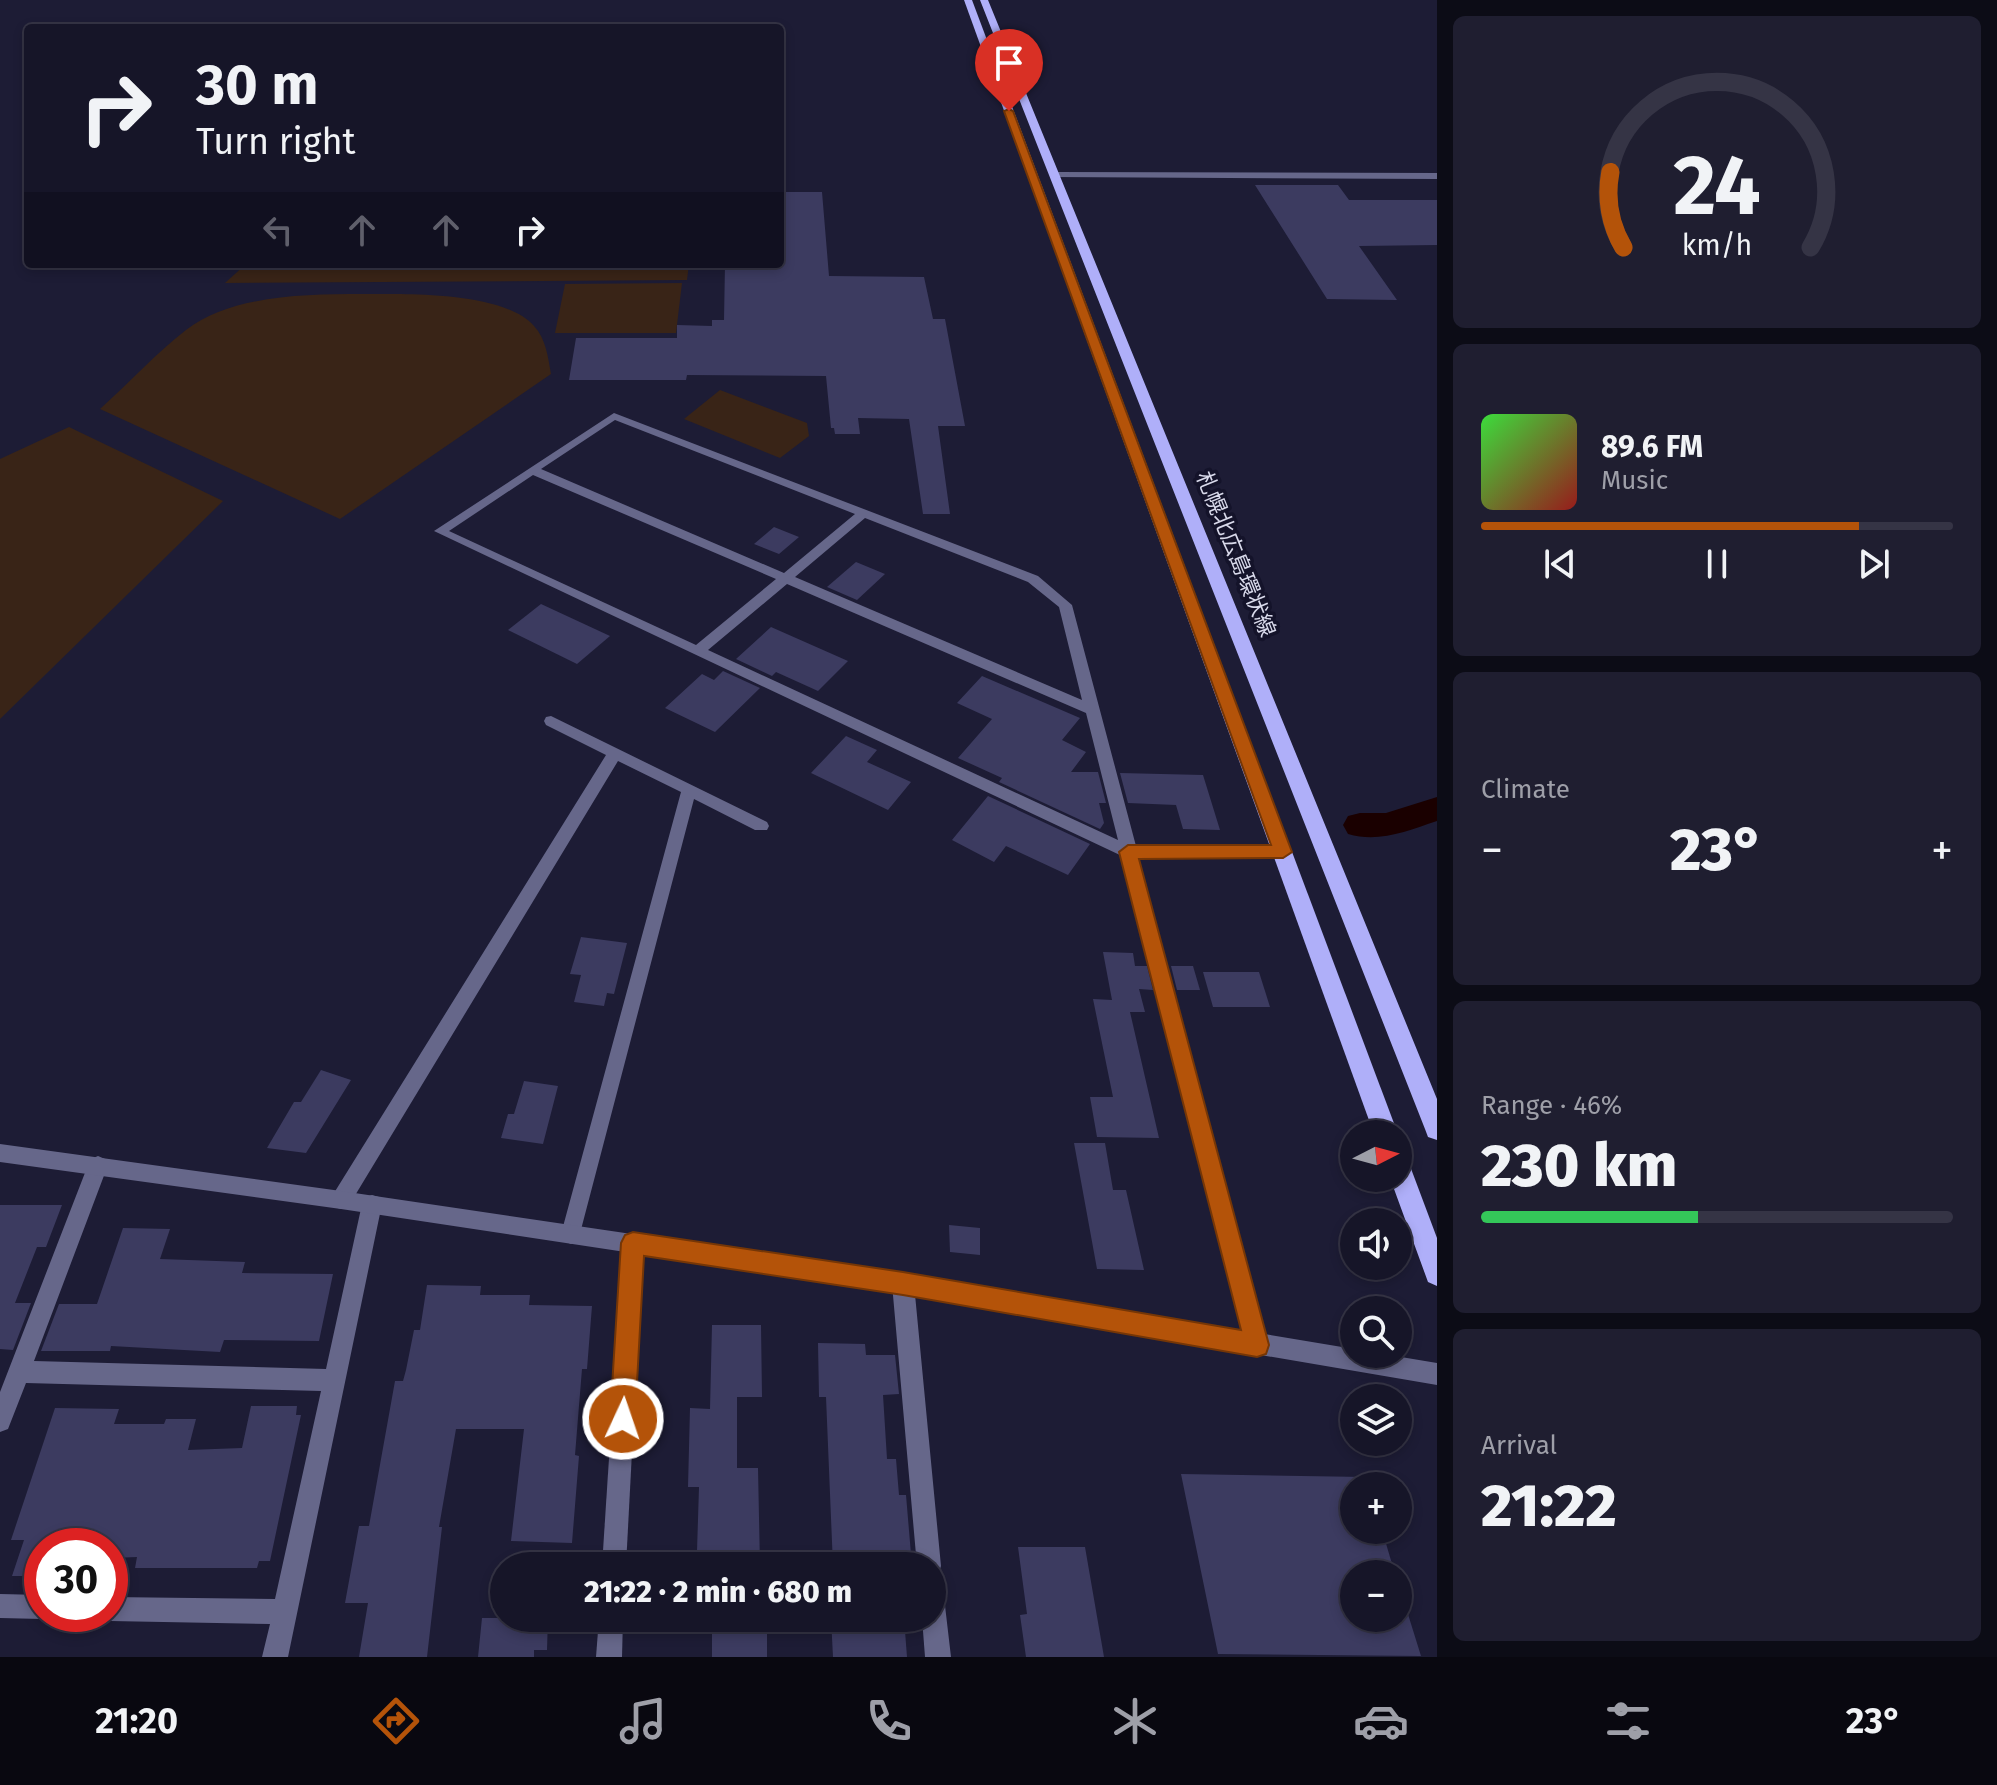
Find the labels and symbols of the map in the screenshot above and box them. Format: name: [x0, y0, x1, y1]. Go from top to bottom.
pin: [975, 29, 1043, 111]
street label: 札幌北広島環状線: [1191, 467, 1281, 641]
north arrow: [1340, 1120, 1412, 1192]
position arrow: [581, 1377, 665, 1461]
speed limit sign: 30: [24, 1528, 128, 1632]

